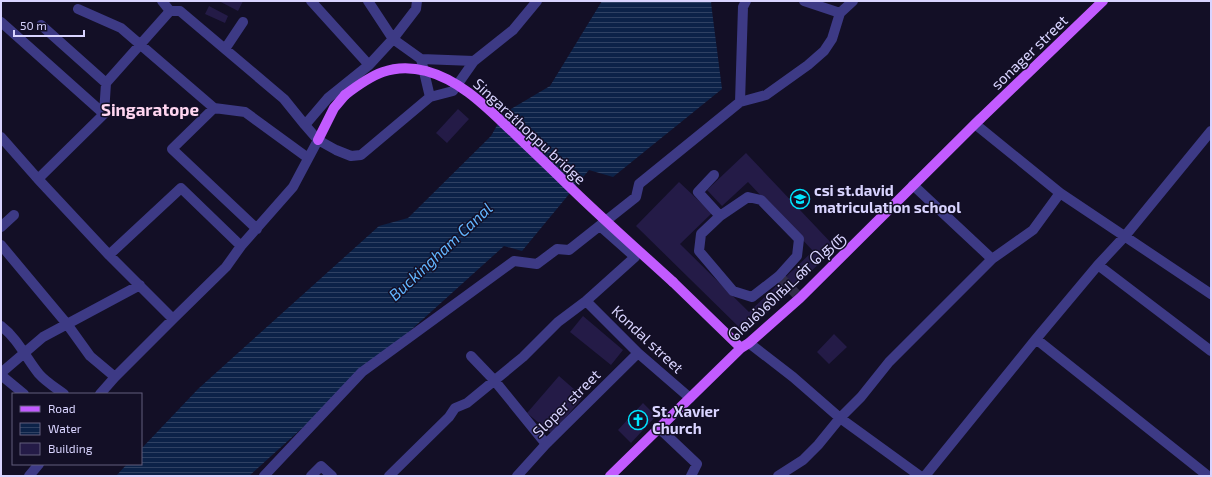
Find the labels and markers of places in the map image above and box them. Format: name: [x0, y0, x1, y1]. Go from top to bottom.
place label: csi st.david matriculation school: [814, 181, 961, 216]
school or university icon: csi st.david matriculation school: [789, 188, 811, 210]
place label: St. Xavier Church: [652, 402, 720, 437]
church icon: St. Xavier Church: [627, 409, 649, 431]

